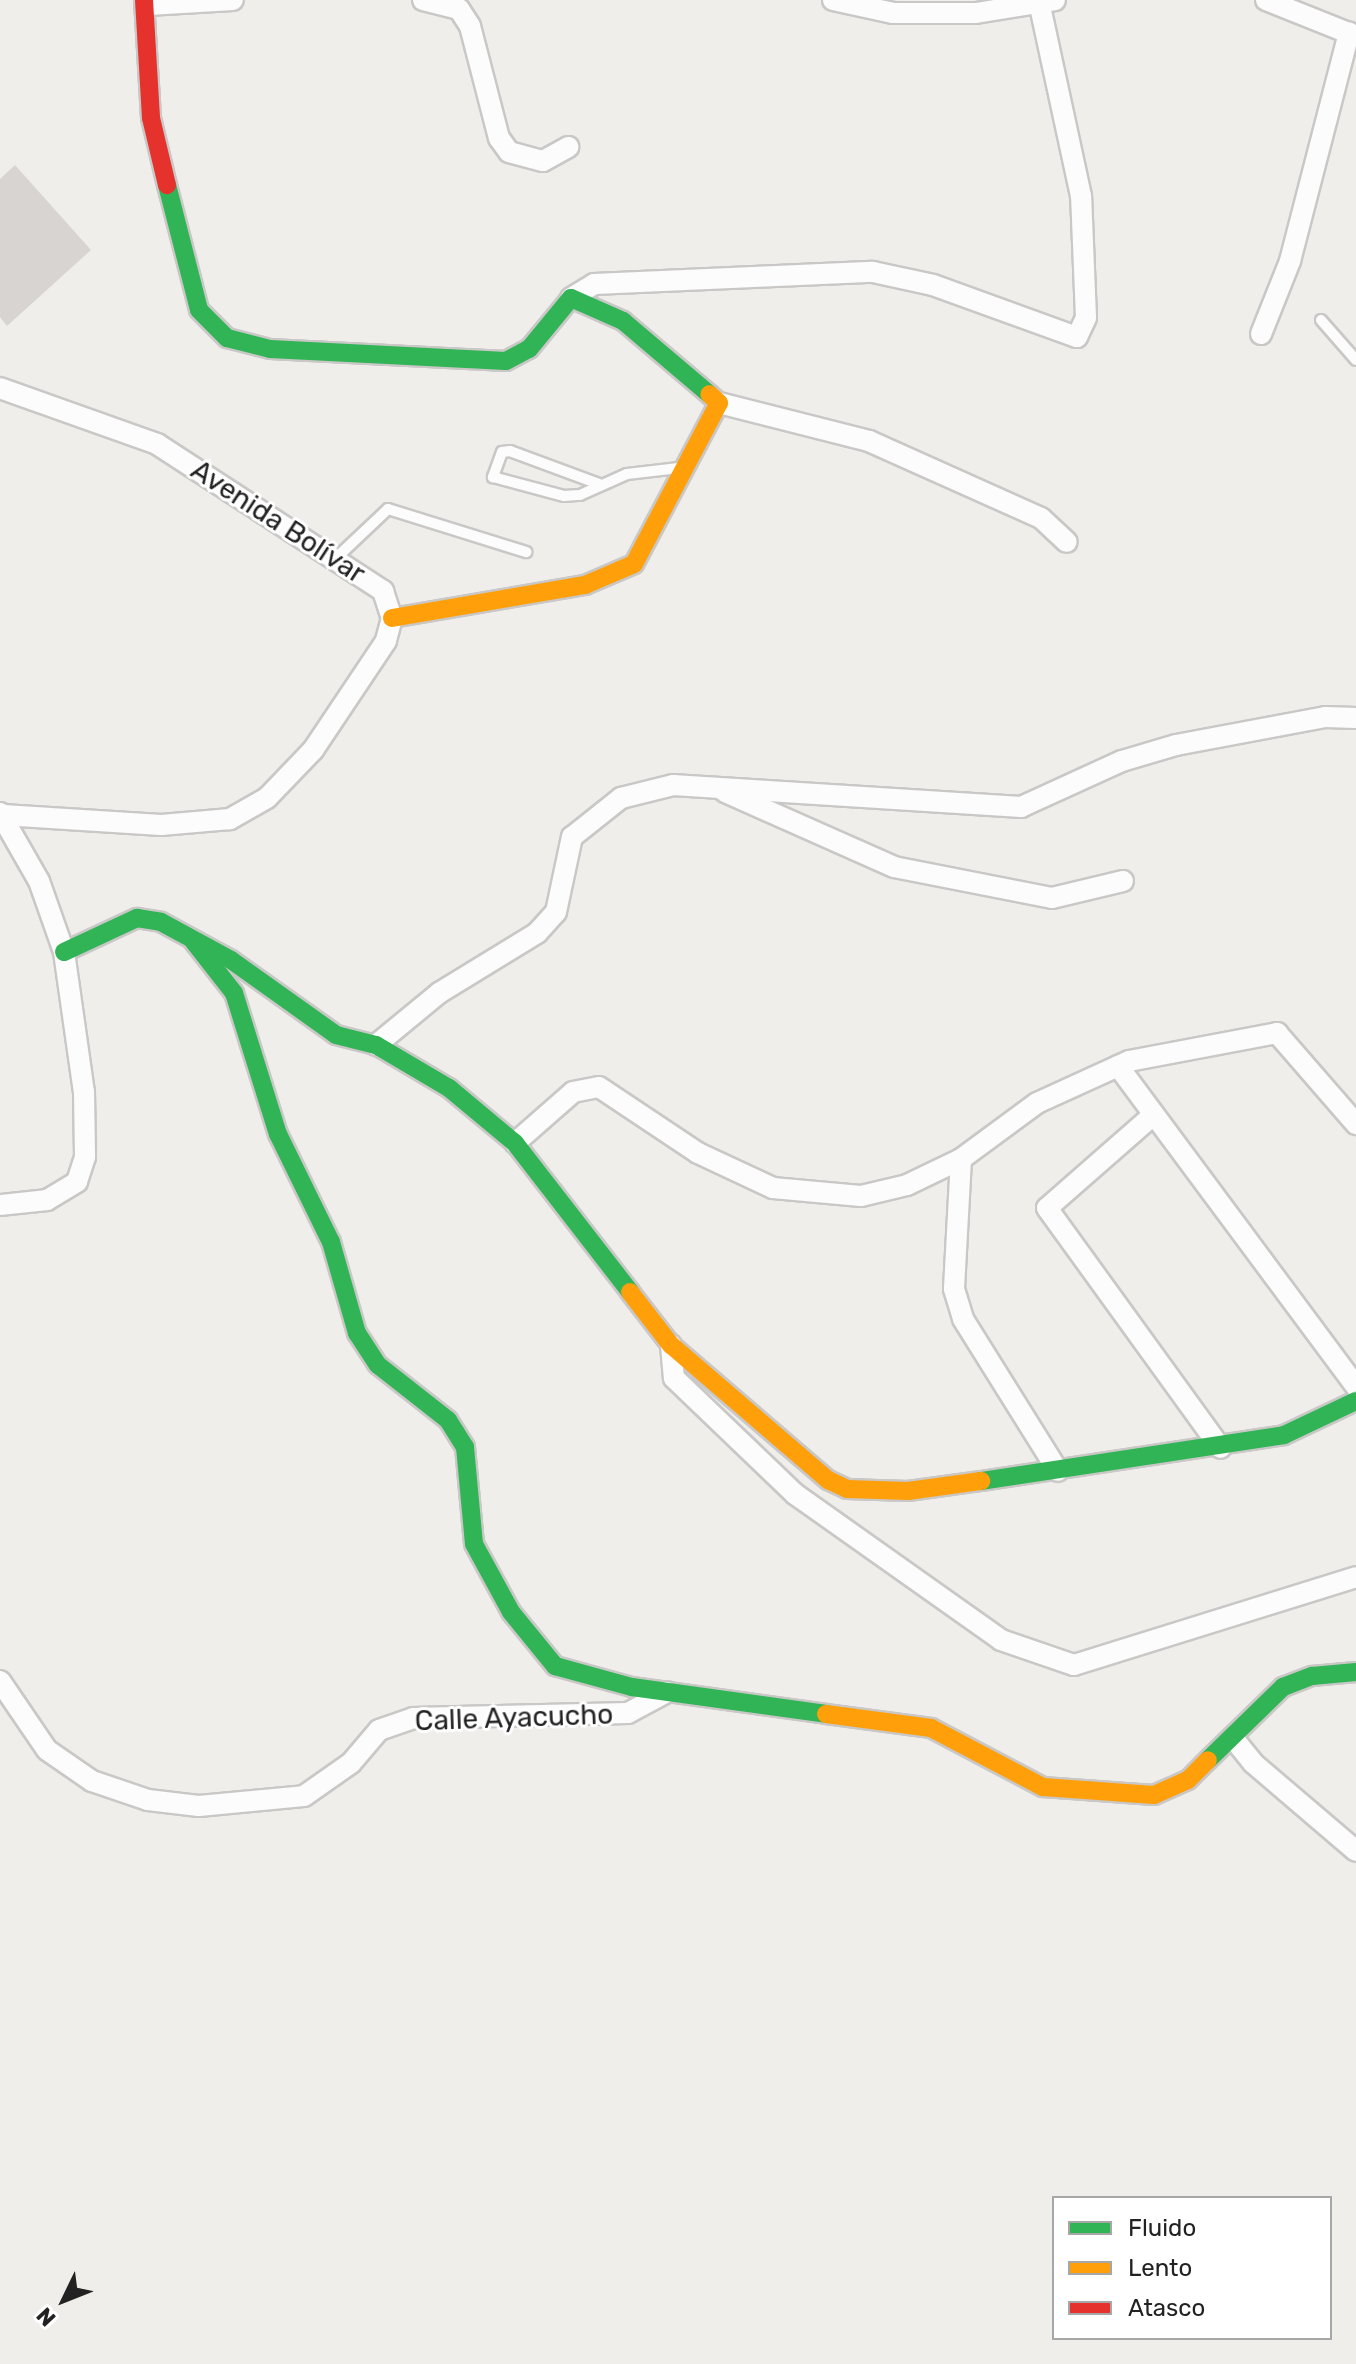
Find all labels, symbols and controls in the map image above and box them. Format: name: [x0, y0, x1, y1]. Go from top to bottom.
street label: Avenida Bolívar: [185, 453, 371, 591]
street label: Calle Ayacucho: [414, 1698, 614, 1738]
legend: [1052, 2196, 1332, 2340]
text: Fluido: [1128, 2214, 1196, 2242]
text: Lento: [1128, 2254, 1192, 2282]
north arrow: [24, 2260, 104, 2340]
text: Atasco: [1128, 2294, 1205, 2322]
text: N: [31, 2302, 61, 2332]

